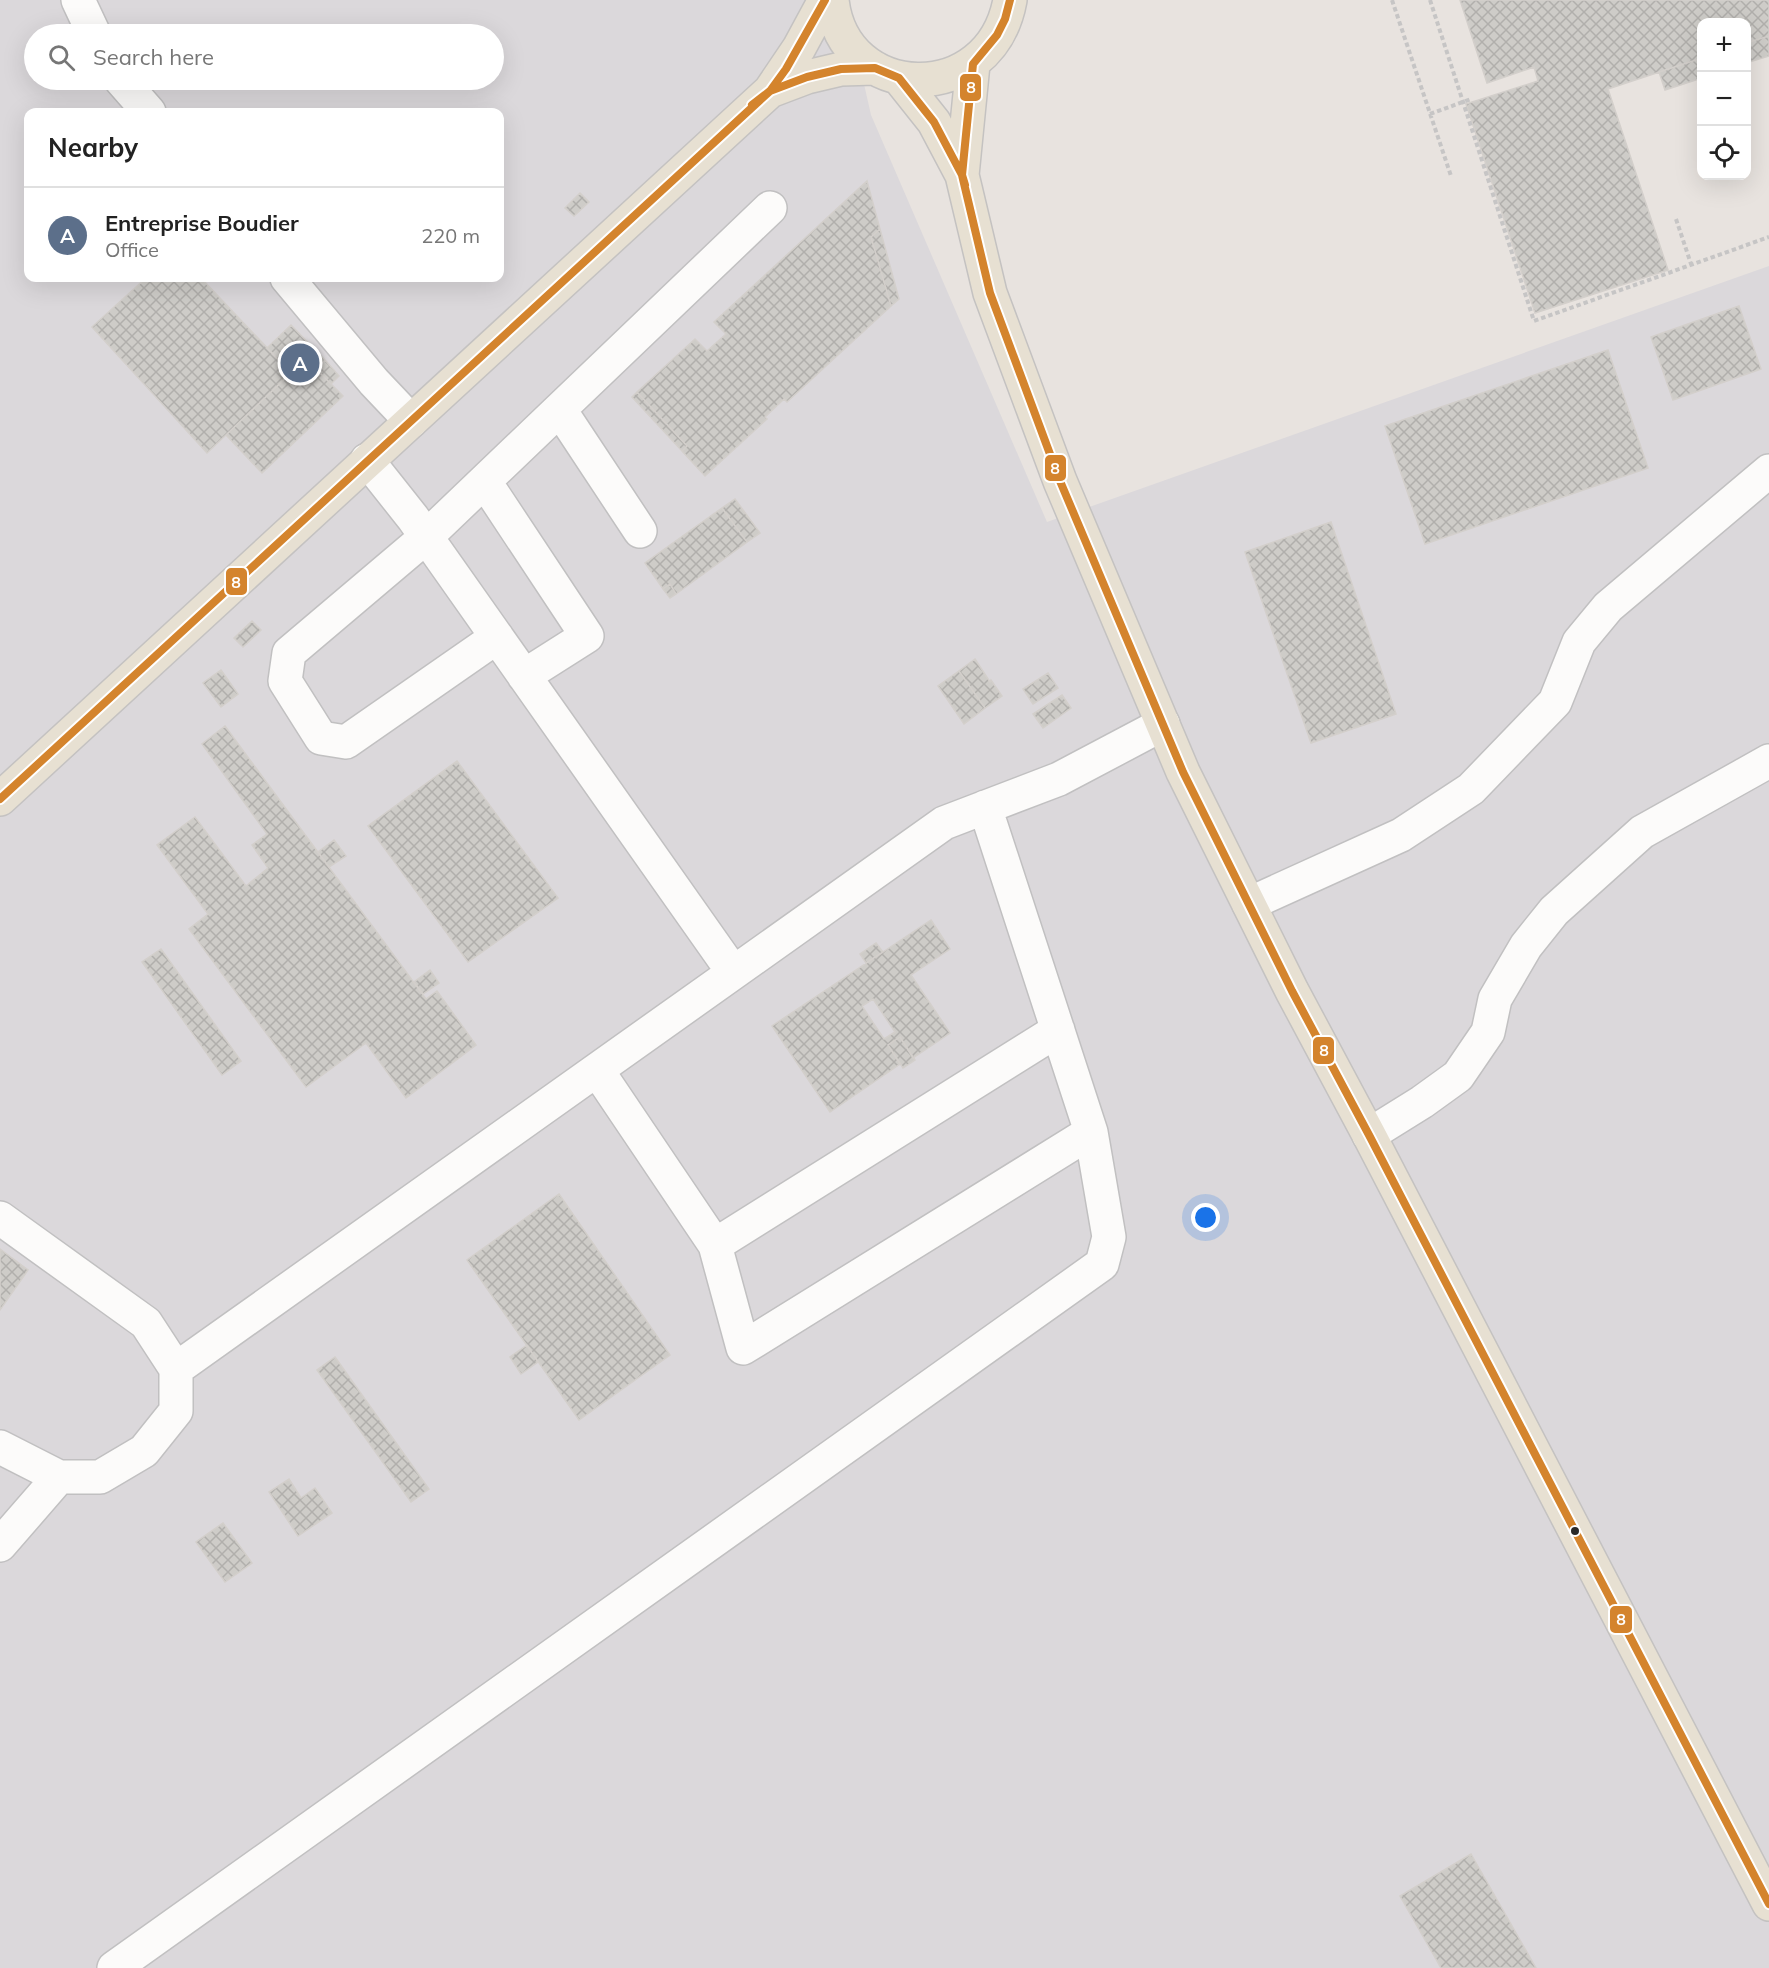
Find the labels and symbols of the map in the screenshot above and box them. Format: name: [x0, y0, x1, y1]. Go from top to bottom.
line badge: 8: [959, 73, 982, 102]
text: 8: [966, 77, 976, 97]
pin: A: [280, 340, 320, 386]
line badge: 8: [1044, 454, 1067, 482]
text: 8: [1050, 458, 1060, 478]
line badge: 8: [225, 567, 248, 596]
text: 8: [231, 572, 241, 592]
line badge: 8: [1312, 1036, 1335, 1065]
text: 8: [1319, 1040, 1329, 1060]
your location: [1191, 1203, 1220, 1232]
unlabelled marker: [1569, 1525, 1581, 1537]
line badge: 8: [1609, 1605, 1633, 1634]
text: 8: [1616, 1609, 1626, 1629]

